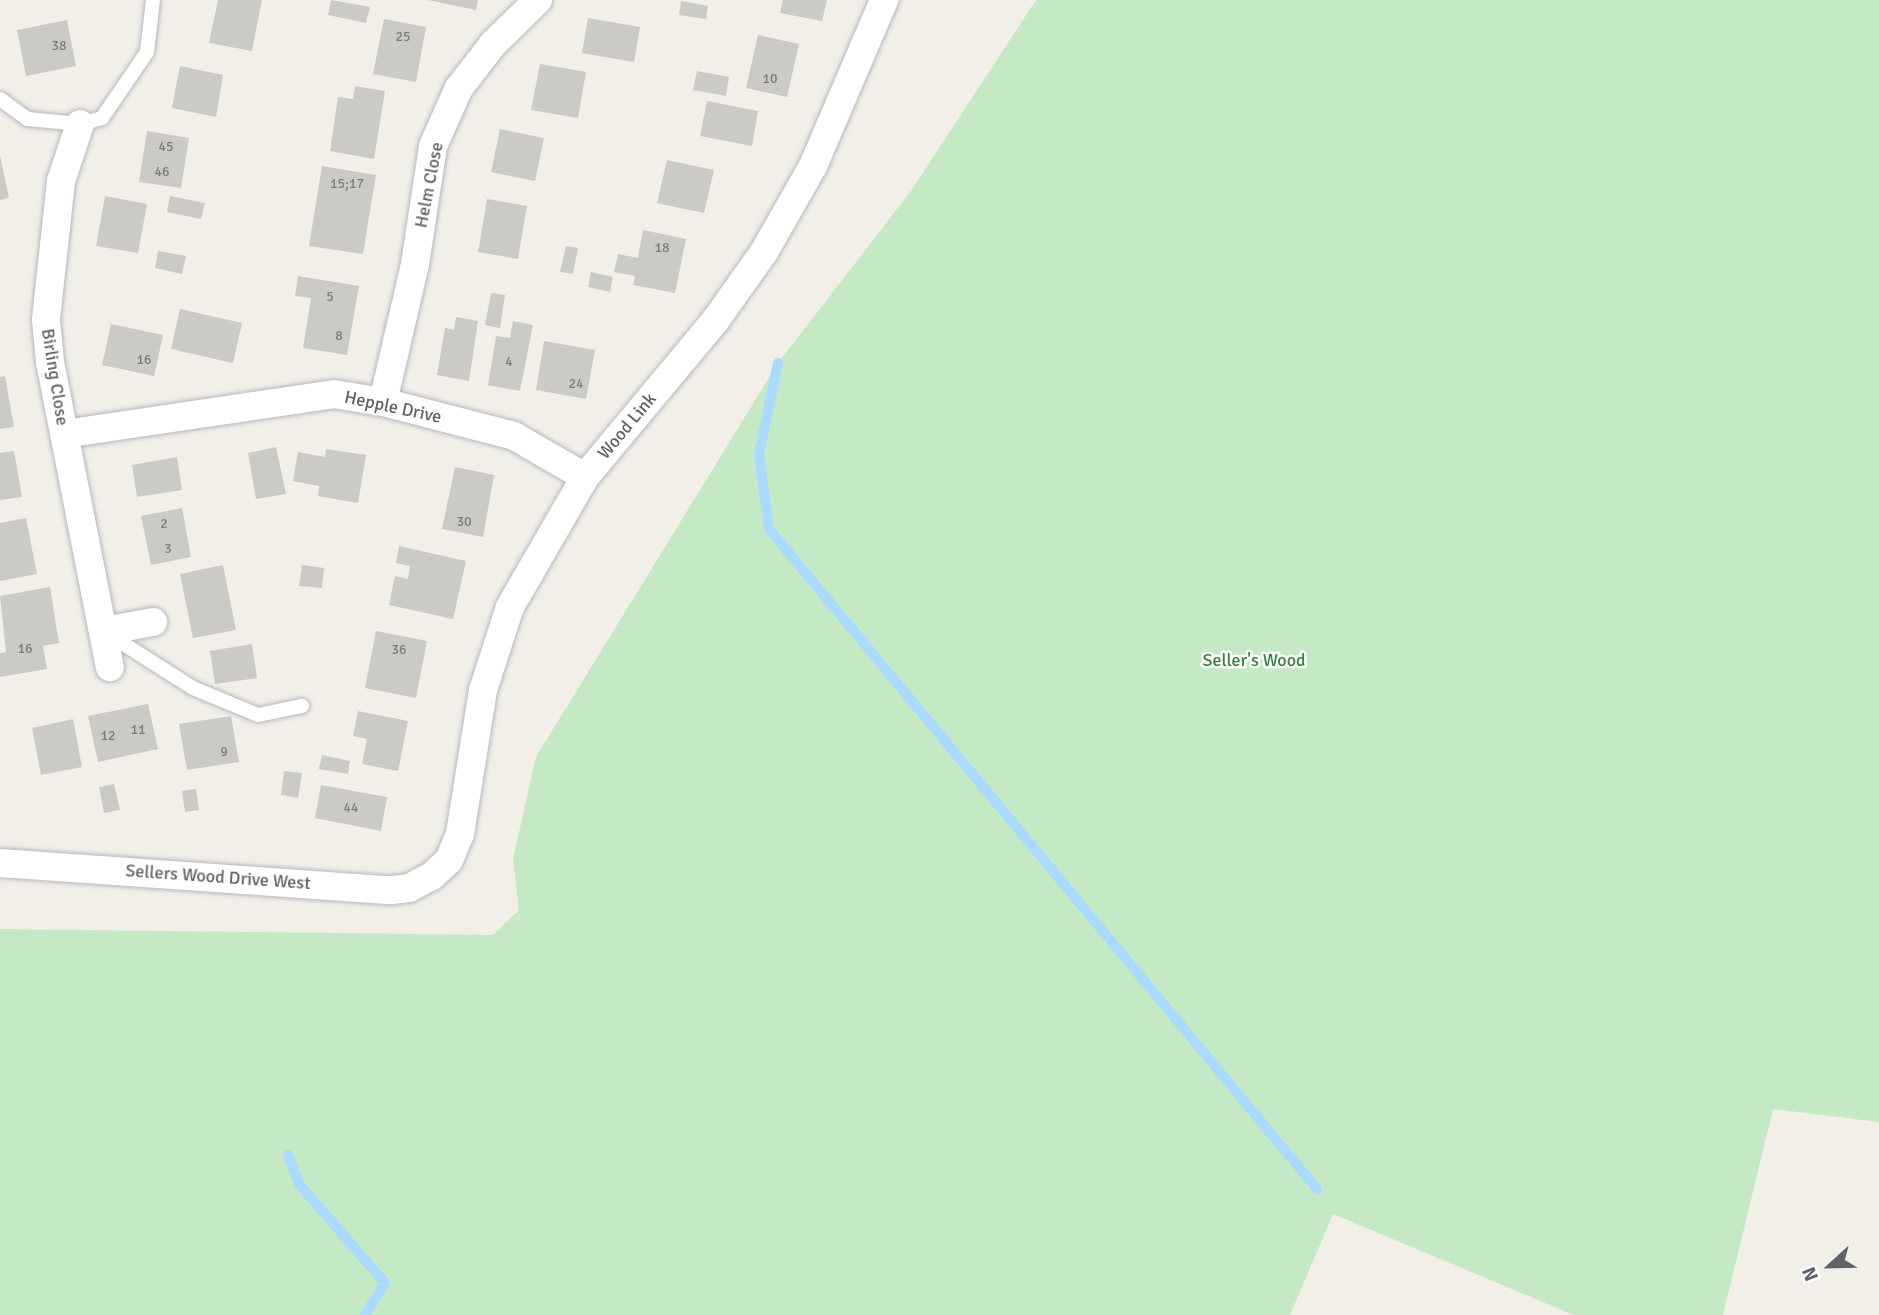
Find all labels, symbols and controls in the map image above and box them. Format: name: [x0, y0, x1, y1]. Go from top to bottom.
house number: 25: [395, 29, 411, 45]
house number: 38: [51, 38, 67, 54]
house number: 10: [762, 71, 778, 87]
house number: 45: [158, 139, 174, 155]
street label: Helm Close: [410, 140, 448, 230]
house number: 46: [154, 164, 170, 180]
house number: 15;17: [330, 176, 364, 192]
house number: 18: [654, 240, 670, 256]
house number: 5: [326, 289, 334, 305]
street label: Birling Close: [37, 327, 73, 427]
house number: 8: [335, 328, 343, 344]
house number: 16: [136, 352, 152, 368]
house number: 4: [505, 354, 513, 370]
house number: 24: [568, 376, 584, 392]
street label: Hepple Drive: [343, 386, 443, 428]
street label: Wood Link: [593, 389, 661, 463]
house number: 30: [456, 514, 472, 530]
house number: 2: [160, 516, 168, 532]
house number: 3: [164, 541, 172, 557]
house number: 16: [17, 641, 33, 657]
house number: 36: [391, 642, 407, 658]
park label: Seller's Wood: [1202, 649, 1306, 671]
house number: 11: [130, 722, 146, 738]
house number: 12: [100, 728, 116, 744]
house number: 9: [220, 744, 228, 760]
house number: 44: [343, 800, 359, 816]
street label: Sellers Wood Drive West: [125, 860, 311, 894]
north arrow: [1795, 1231, 1865, 1301]
text: N: [1797, 1263, 1824, 1284]

